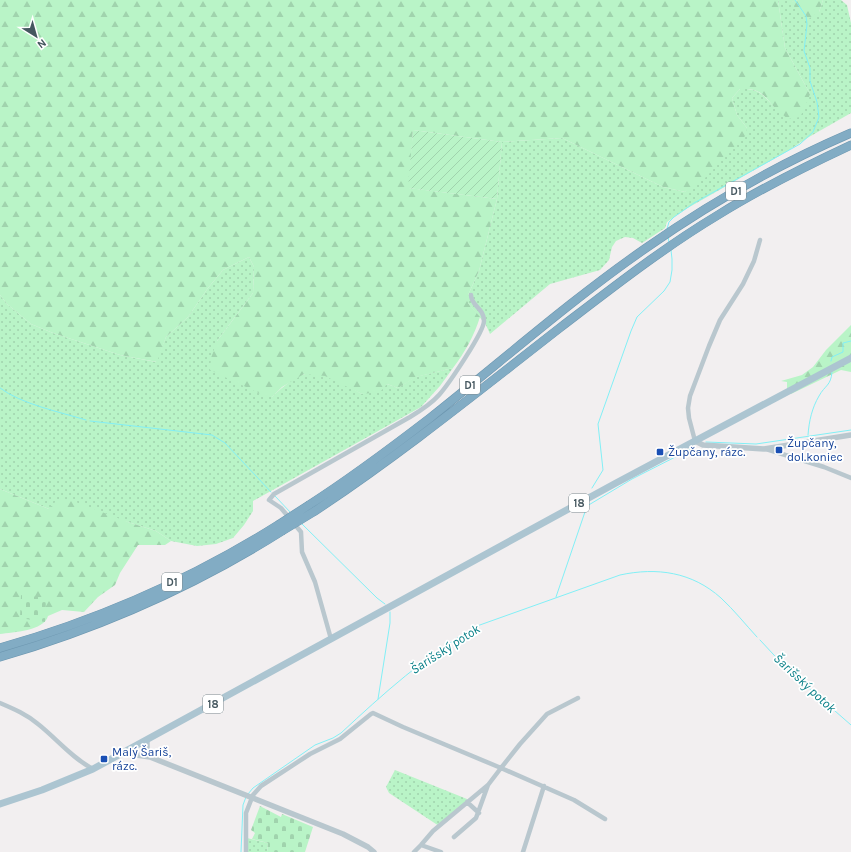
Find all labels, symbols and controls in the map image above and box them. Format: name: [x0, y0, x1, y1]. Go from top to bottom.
north arrow: [16, 16, 56, 56]
text: N: [35, 36, 49, 51]
road number: D1: [726, 182, 746, 200]
road number: D1: [460, 376, 480, 394]
place label: Župčany, dol.koniec: [787, 435, 843, 464]
place label: Župčany, rázc.: [668, 444, 745, 459]
marker: Župčany, dol.koniec: [774, 445, 784, 455]
marker: Župčany, rázc.: [655, 447, 665, 457]
road number: 18: [569, 494, 589, 512]
road number: D1: [162, 573, 182, 591]
water label: Šarišský potok: [407, 620, 483, 677]
water label: Šarišský potok: [771, 650, 840, 716]
road number: 18: [203, 695, 223, 713]
place label: Malý Šariš, rázc.: [112, 744, 172, 773]
marker: Malý Šariš, rázc.: [99, 754, 109, 764]

